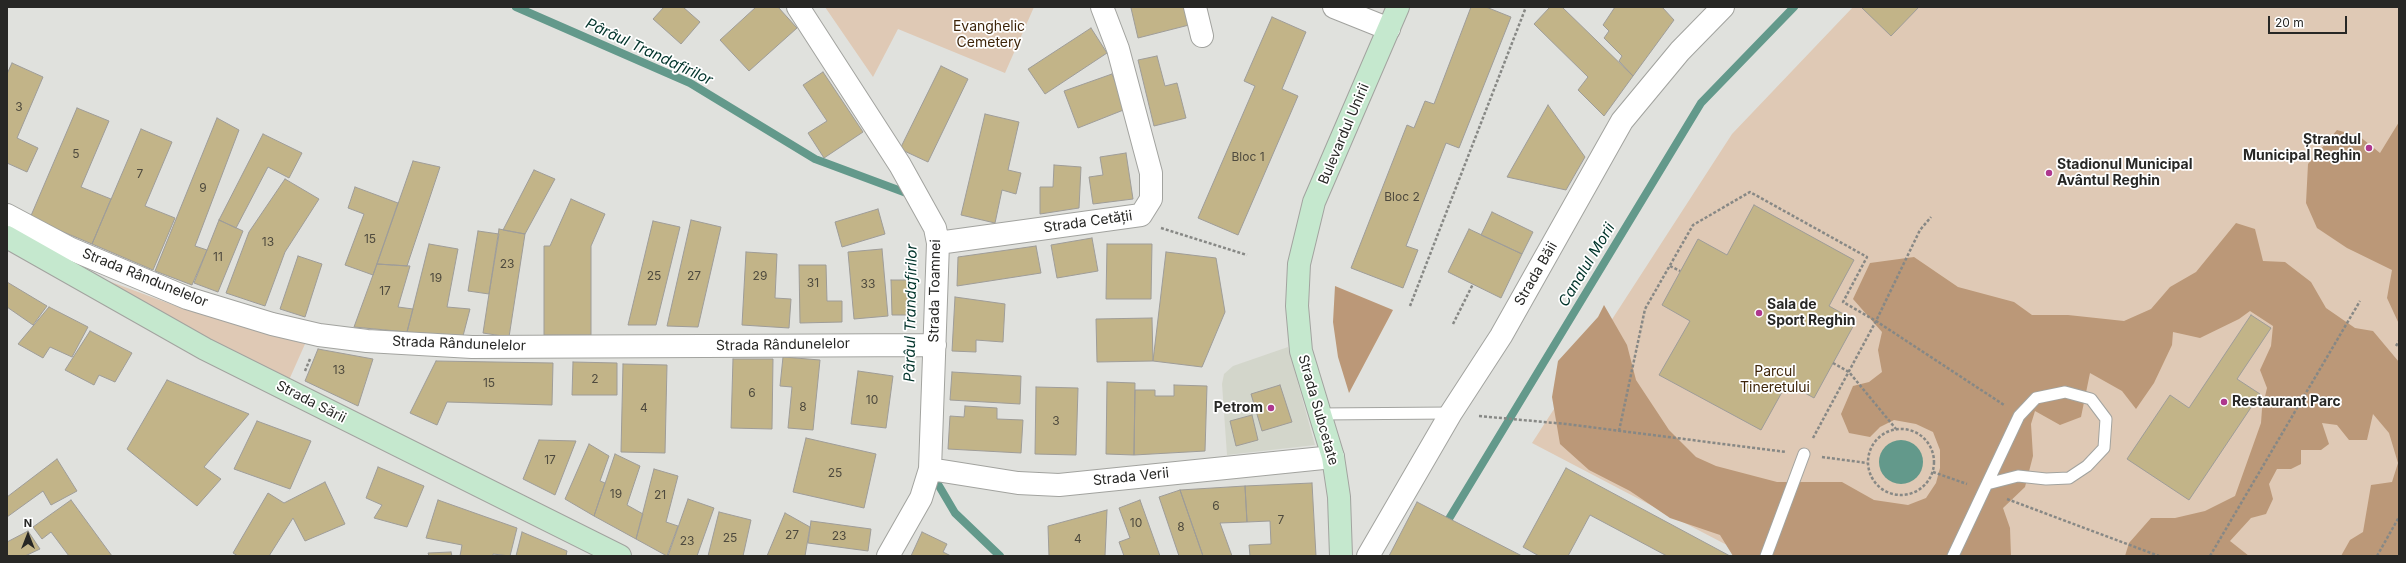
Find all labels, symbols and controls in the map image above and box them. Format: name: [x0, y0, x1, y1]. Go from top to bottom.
scale bar: [2270, 8, 2349, 34]
water label: Pârâul Trandafirilor: [583, 15, 715, 89]
text: 20 m: [2275, 15, 2304, 30]
park label: Evanghelic Cemetery: [953, 19, 1025, 52]
street label: Bulevardul Unirii: [1315, 81, 1373, 187]
house number: 3: [15, 100, 23, 114]
place label: Ștrandul Municipal Reghin: [2243, 132, 2361, 164]
marker: Ștrandul Municipal Reghin: [2364, 143, 2374, 153]
house number: 5: [72, 147, 80, 161]
house number: Bloc 1: [1231, 150, 1265, 164]
place label: Stadionul Municipal Avântul Reghin: [2057, 157, 2192, 190]
house number: 7: [137, 167, 143, 181]
marker: Stadionul Municipal Avântul Reghin: [2044, 168, 2054, 178]
house number: 9: [199, 181, 207, 195]
house number: Bloc 2: [1384, 190, 1420, 204]
street label: Strada Cetății: [1043, 207, 1133, 237]
water label: Canalul Morii: [1555, 220, 1619, 310]
house number: 15: [364, 232, 376, 246]
house number: 13: [262, 235, 274, 249]
street label: Strada Toamnei: [926, 239, 944, 343]
street label: Strada Băii: [1511, 239, 1561, 309]
water label: Pârâul Trandafirilor: [901, 244, 921, 382]
street label: Strada Rândunelelor: [80, 245, 210, 311]
house number: 11: [213, 250, 223, 264]
house number: 23: [500, 257, 514, 271]
house number: 25: [647, 269, 661, 283]
house number: 27: [687, 269, 701, 283]
house number: 29: [753, 269, 767, 283]
house number: 19: [430, 271, 442, 285]
house number: 31: [807, 276, 819, 290]
house number: 33: [861, 277, 875, 291]
house number: 17: [379, 284, 391, 298]
place label: Sala de Sport Reghin: [1767, 297, 1855, 330]
marker: Sala de Sport Reghin: [1754, 308, 1764, 318]
street label: Strada Rândunelelor: [392, 333, 526, 355]
street label: Strada Rândunelelor: [716, 335, 850, 355]
street label: Strada Subcetate: [1294, 353, 1342, 467]
house number: 13: [333, 363, 345, 377]
park label: Parcul Tineretului: [1740, 364, 1810, 396]
house number: 2: [591, 372, 599, 386]
house number: 15: [483, 376, 495, 390]
street label: Strada Sării: [273, 377, 349, 427]
house number: 6: [748, 386, 756, 400]
house number: 10: [866, 393, 878, 407]
place label: Restaurant Parc: [2232, 394, 2341, 410]
marker: Restaurant Parc: [2219, 397, 2229, 407]
house number: 8: [799, 400, 807, 414]
place label: Petrom: [1214, 400, 1263, 416]
house number: 4: [640, 401, 648, 415]
marker: Petrom: [1266, 403, 1276, 413]
house number: 3: [1052, 414, 1060, 428]
house number: 17: [544, 453, 556, 467]
street label: Strada Verii: [1092, 465, 1170, 489]
house number: 25: [828, 466, 842, 480]
house number: 19: [610, 487, 622, 501]
house number: 21: [654, 488, 666, 502]
house number: 6: [1212, 499, 1220, 513]
house number: 7: [1278, 513, 1284, 527]
north arrow: [8, 515, 48, 555]
text: N: [24, 516, 32, 530]
house number: 10: [1130, 516, 1142, 530]
house number: 8: [1177, 520, 1185, 534]
house number: 27: [785, 528, 799, 542]
house number: 23: [832, 529, 846, 543]
house number: 25: [723, 531, 737, 545]
house number: 4: [1074, 532, 1082, 546]
house number: 23: [680, 534, 694, 548]

